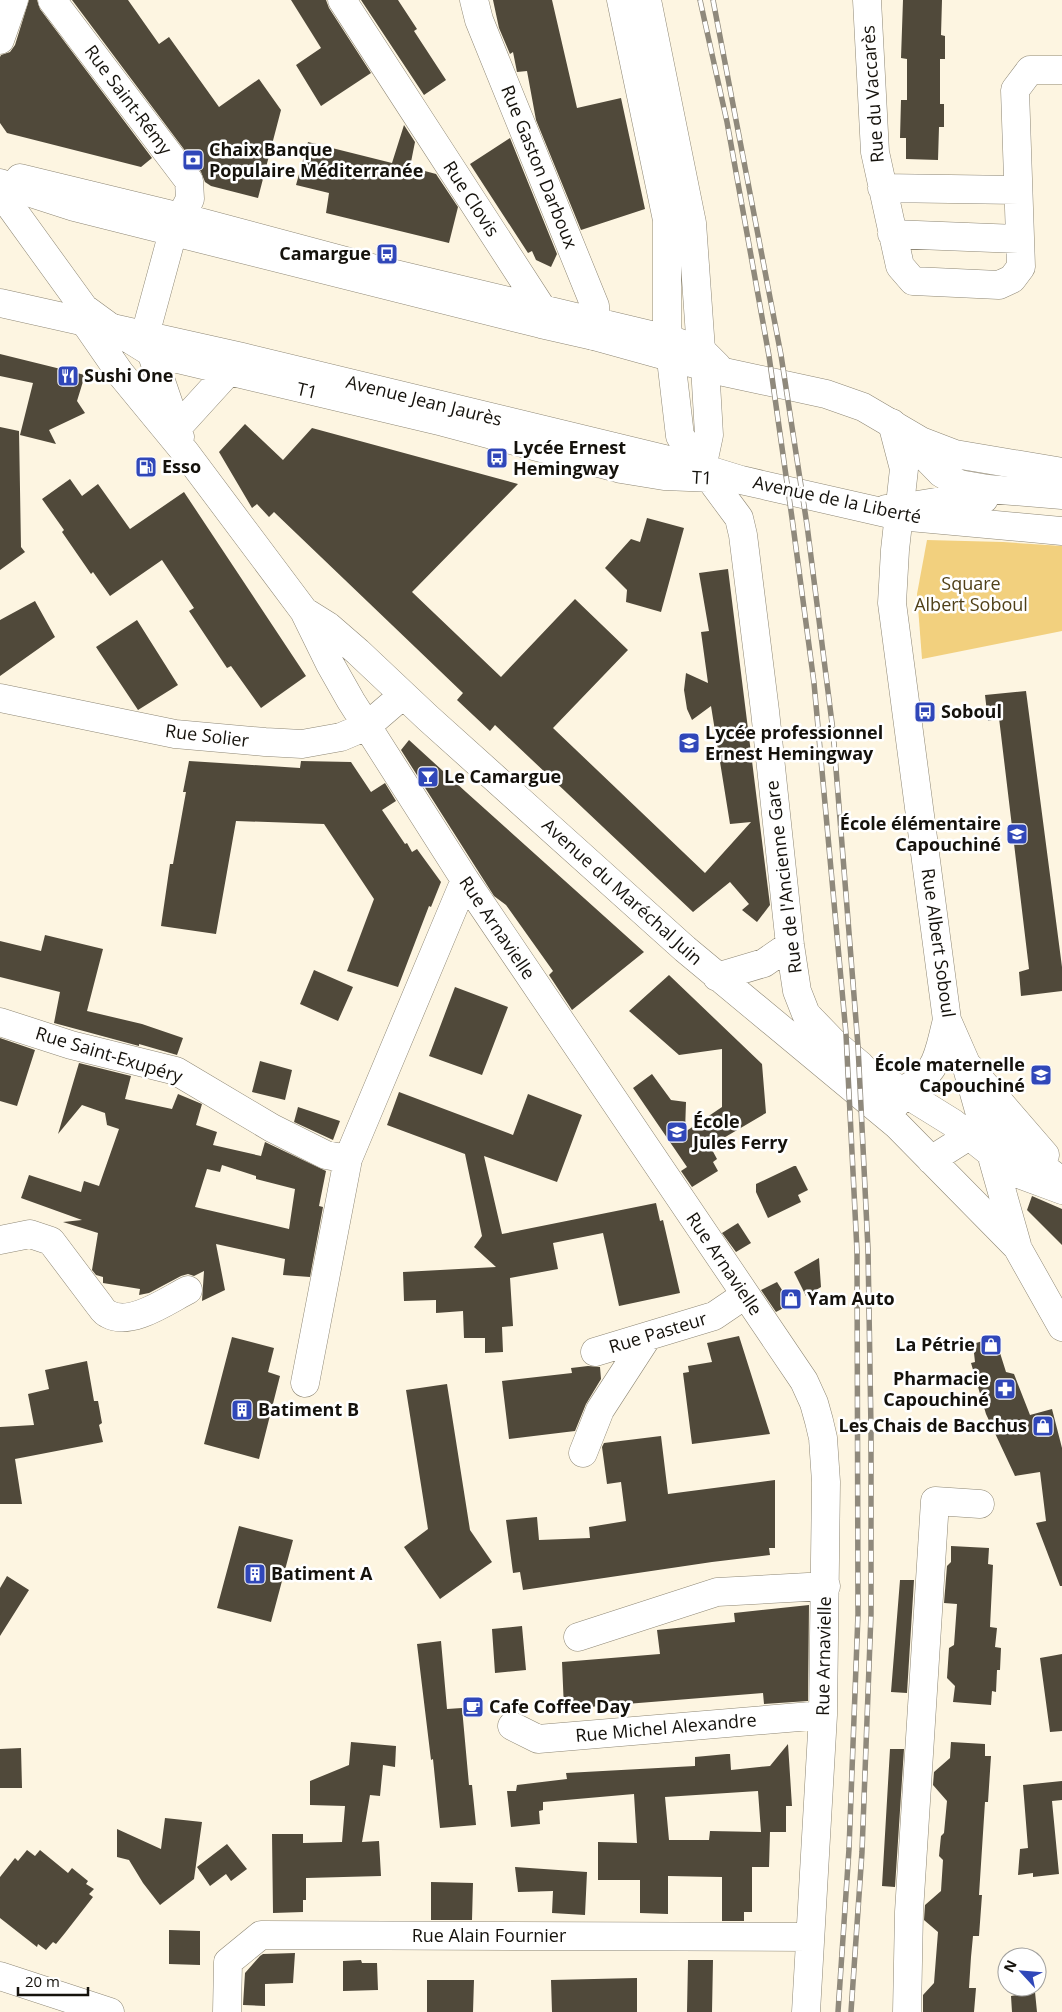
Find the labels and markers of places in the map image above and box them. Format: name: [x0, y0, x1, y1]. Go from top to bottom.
place label: Chaix Banque Populaire Méditerranée: [209, 137, 423, 182]
bank icon: Chaix Banque Populaire Méditerranée: [181, 148, 205, 172]
place label: Camargue: [279, 241, 371, 265]
bus stop icon: Camargue: [375, 242, 399, 266]
place label: Sushi One: [84, 363, 173, 387]
restaurant icon: Sushi One: [56, 364, 80, 388]
place label: Lycée Ernest Hemingway: [513, 435, 626, 480]
bus stop icon: Lycée Ernest Hemingway: [485, 446, 509, 470]
place label: Esso: [162, 454, 201, 478]
fuel station icon: Esso: [134, 455, 158, 479]
place label: Soboul: [941, 699, 1002, 723]
bus stop icon: Soboul: [913, 700, 937, 724]
place label: Lycée professionnel Ernest Hemingway: [705, 720, 883, 765]
school or university icon: Lycée professionnel Ernest Hemingway: [677, 731, 701, 755]
place label: Le Camargue: [444, 764, 561, 788]
bar icon: Le Camargue: [416, 765, 440, 789]
place label: École élémentaire Capouchiné: [840, 811, 1001, 856]
school or university icon: École élémentaire Capouchiné: [1005, 822, 1029, 846]
place label: École maternelle Capouchiné: [874, 1052, 1025, 1097]
school or university icon: École maternelle Capouchiné: [1029, 1063, 1053, 1087]
place label: École Jules Ferry: [691, 1109, 788, 1154]
school or university icon: École Jules Ferry: [665, 1120, 689, 1144]
place label: Yam Auto: [807, 1286, 895, 1310]
shop icon: Yam Auto: [779, 1287, 803, 1311]
place label: La Pétrie: [895, 1332, 975, 1356]
shop icon: La Pétrie: [979, 1333, 1003, 1357]
place label: Pharmacie Capouchiné: [883, 1366, 989, 1411]
pharmacy icon: Pharmacie Capouchiné: [993, 1377, 1017, 1401]
place label: Batiment B: [258, 1397, 359, 1421]
building icon: Batiment B: [230, 1398, 254, 1422]
place label: Les Chais de Bacchus: [839, 1413, 1027, 1437]
shop icon: Les Chais de Bacchus: [1031, 1414, 1055, 1438]
place label: Batiment A: [271, 1561, 373, 1585]
building icon: Batiment A: [243, 1562, 267, 1586]
place label: Cafe Coffee Day: [489, 1694, 631, 1718]
cafe icon: Cafe Coffee Day: [461, 1695, 485, 1719]

